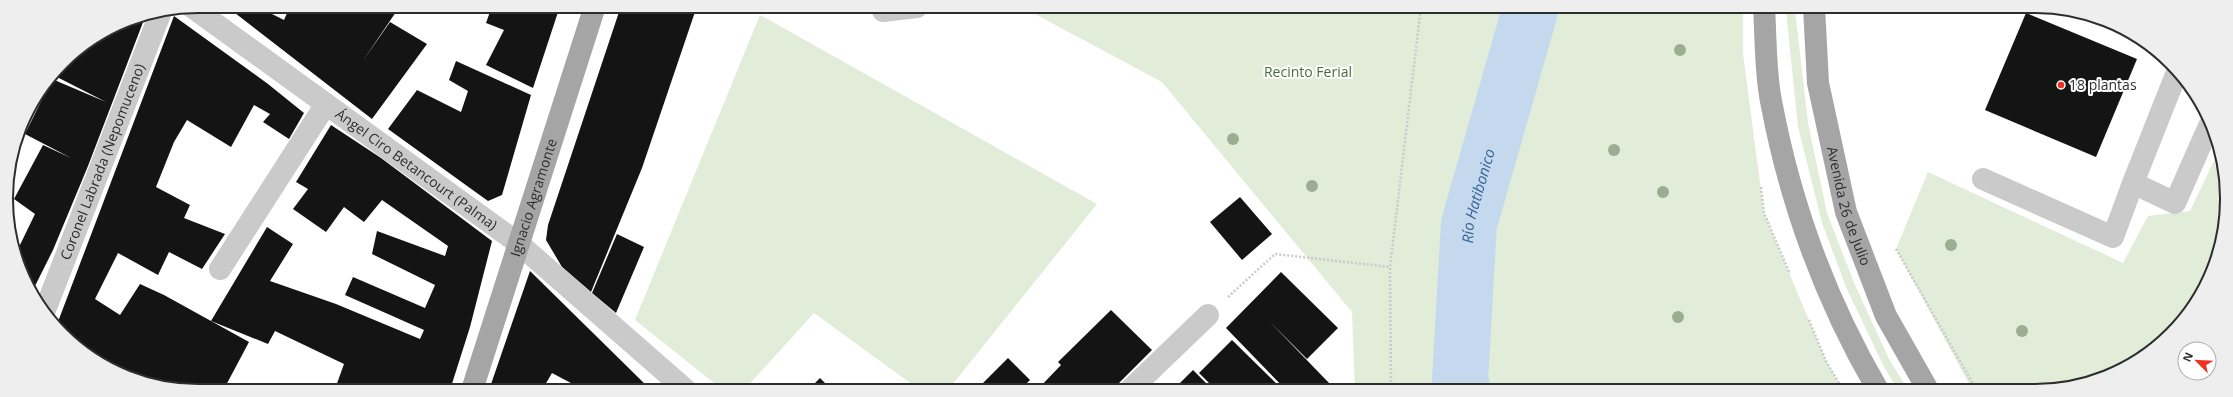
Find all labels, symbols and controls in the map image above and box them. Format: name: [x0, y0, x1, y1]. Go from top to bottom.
street label: Coronel Labrada (Nepomuceno): [55, 61, 149, 263]
park label: Recinto Ferial: [1264, 62, 1352, 81]
place label: 18 plantas: [2069, 75, 2137, 94]
marker: 18 plantas: [2056, 80, 2066, 90]
street label: Ángel Ciro Betancourt (Palma): [332, 104, 501, 234]
street label: Ignacio Agramonte: [505, 136, 561, 259]
street label: Avenida 26 de Julio: [1823, 145, 1876, 268]
water label: Río Hatibonico: [1457, 146, 1499, 244]
north arrow: [2177, 341, 2217, 381]
text: N: [2179, 350, 2196, 364]

